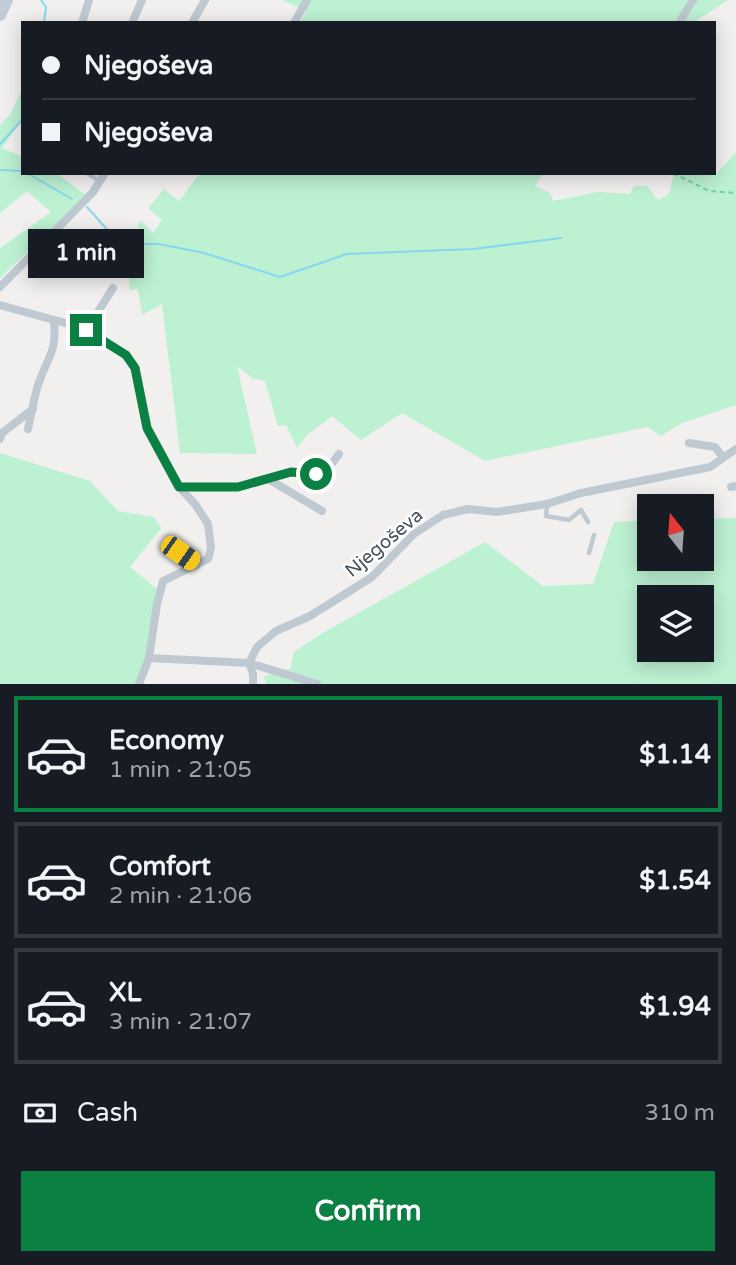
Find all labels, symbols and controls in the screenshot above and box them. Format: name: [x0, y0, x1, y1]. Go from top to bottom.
text: Njegoševa: [84, 50, 213, 81]
text: Njegoševa: [84, 117, 213, 148]
callout: 1 min: [28, 229, 144, 278]
text: 1 min: [55, 239, 117, 267]
route end: [70, 314, 102, 346]
route start: [300, 458, 332, 490]
north arrow: [637, 494, 714, 570]
map controls: [637, 494, 714, 662]
street label: Njegoševa: [341, 504, 427, 582]
car: [157, 532, 204, 574]
button: layers: [637, 585, 714, 662]
icon: car: [25, 723, 88, 786]
text: Economy: [109, 725, 224, 756]
text: $1.14: [639, 739, 711, 770]
text: 1 min · 21:05: [109, 756, 252, 784]
icon: car: [25, 849, 88, 912]
text: Comfort: [109, 851, 211, 882]
text: $1.54: [639, 865, 711, 896]
text: 2 min · 21:06: [109, 882, 252, 910]
icon: car: [25, 975, 88, 1038]
text: XL: [109, 977, 141, 1008]
text: $1.94: [639, 991, 711, 1022]
text: 3 min · 21:07: [109, 1008, 252, 1036]
icon: cash: [21, 1094, 59, 1132]
text: Cash: [77, 1097, 138, 1128]
text: 310 m: [645, 1099, 715, 1127]
button: Confirm: [21, 1171, 715, 1251]

